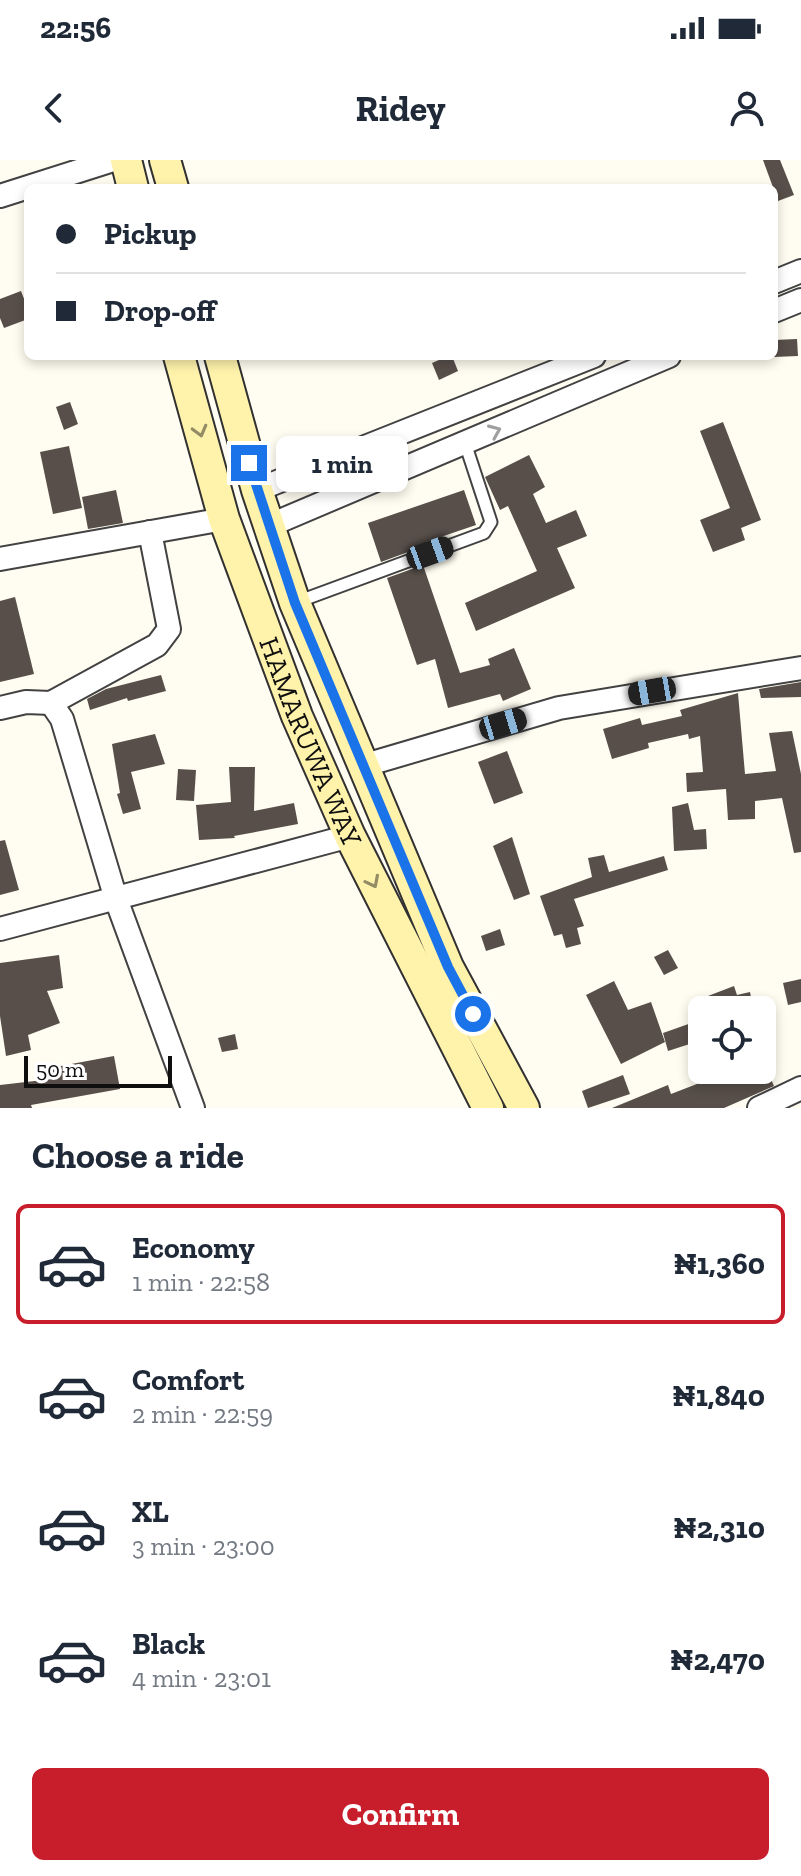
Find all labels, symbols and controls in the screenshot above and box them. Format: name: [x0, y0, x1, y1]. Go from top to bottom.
text: 22:56: [40, 10, 111, 46]
icon: back: [32, 86, 76, 130]
icon: person: [725, 86, 769, 130]
text: Ridey: [355, 87, 446, 130]
text: Pickup: [104, 216, 196, 252]
text: Drop-off: [104, 293, 216, 329]
one-way arrow: [191, 424, 207, 438]
one-way arrow: [487, 424, 501, 440]
callout: 1 min: [277, 435, 409, 491]
route end: [231, 445, 267, 481]
text: 1 min: [311, 448, 373, 480]
car: [403, 534, 457, 572]
street label: HAMARUWA WAY: [253, 632, 369, 853]
car: [626, 675, 678, 707]
car: [477, 706, 529, 742]
one-way arrow: [363, 874, 379, 889]
route start: [455, 996, 491, 1032]
map controls: [688, 996, 776, 1084]
button: locate: [688, 996, 776, 1084]
scale bar: [24, 1052, 172, 1088]
text: 50 m: [36, 1056, 84, 1083]
text: Choose a ride: [32, 1134, 244, 1177]
icon: car: [36, 1228, 108, 1300]
text: Economy: [132, 1230, 255, 1266]
text: ₦1,360: [673, 1246, 765, 1282]
text: 1 min · 22:58: [132, 1266, 270, 1298]
icon: car: [36, 1360, 108, 1432]
text: Comfort: [132, 1362, 244, 1398]
text: ₦1,840: [672, 1378, 765, 1414]
text: 2 min · 22:59: [132, 1398, 273, 1430]
icon: car: [36, 1492, 108, 1564]
text: XL: [132, 1494, 169, 1530]
text: ₦2,310: [673, 1510, 765, 1546]
text: 3 min · 23:00: [132, 1530, 275, 1562]
icon: car: [36, 1624, 108, 1696]
text: Black: [132, 1626, 205, 1662]
text: ₦2,470: [670, 1642, 765, 1678]
text: 4 min · 23:01: [132, 1662, 271, 1694]
button: Confirm: [32, 1768, 769, 1860]

